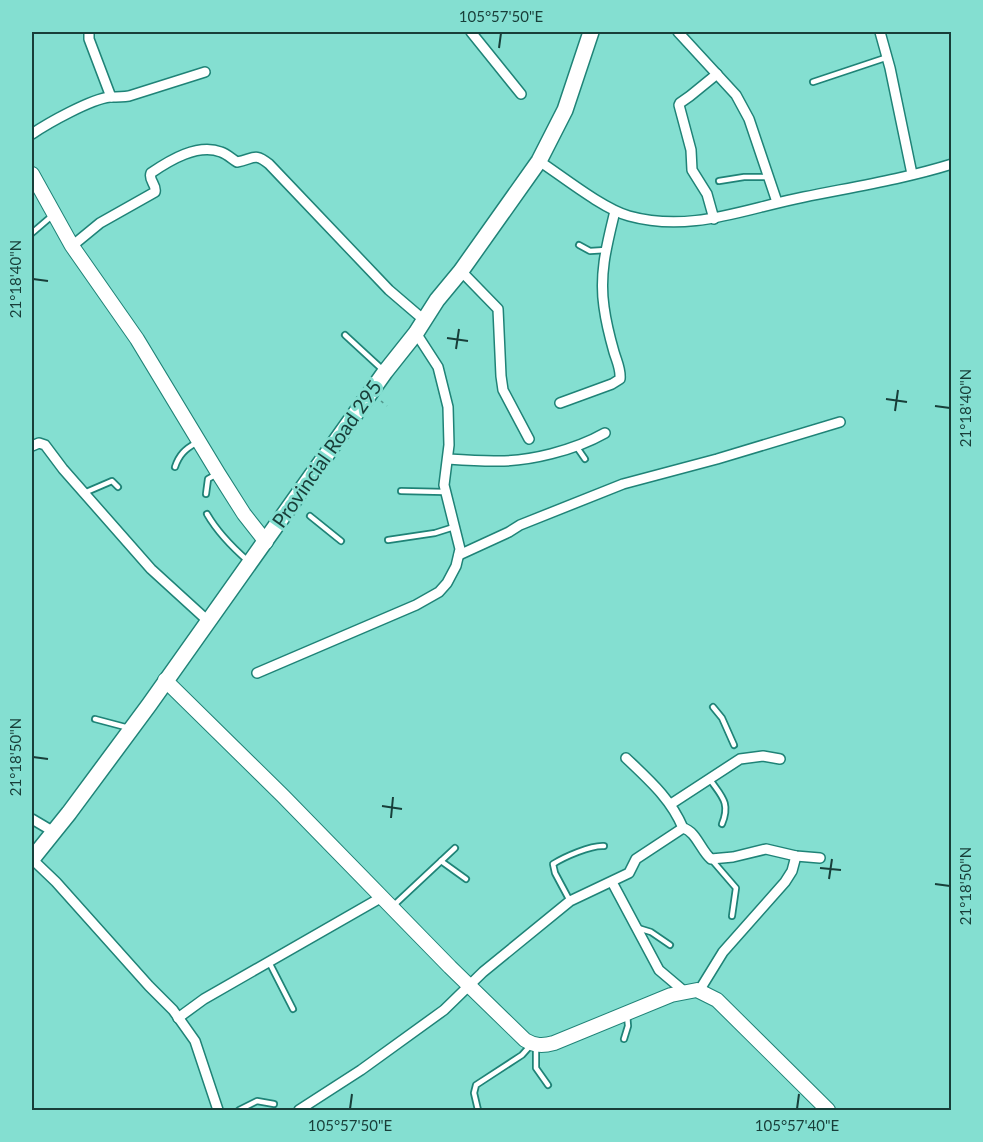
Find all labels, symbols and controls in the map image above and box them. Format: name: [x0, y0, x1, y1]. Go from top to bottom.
text: 105°57'50"E: [459, 7, 543, 25]
text: 21°18'40"N: [6, 240, 24, 318]
text: 21°18'40"N: [956, 369, 974, 447]
street label: Provincial Road 295: [266, 375, 386, 532]
text: 21°18'50"N: [6, 718, 24, 796]
text: 21°18'50"N: [956, 847, 974, 925]
text: 105°57'50"E: [308, 1116, 392, 1134]
text: 105°57'40"E: [755, 1116, 839, 1134]

